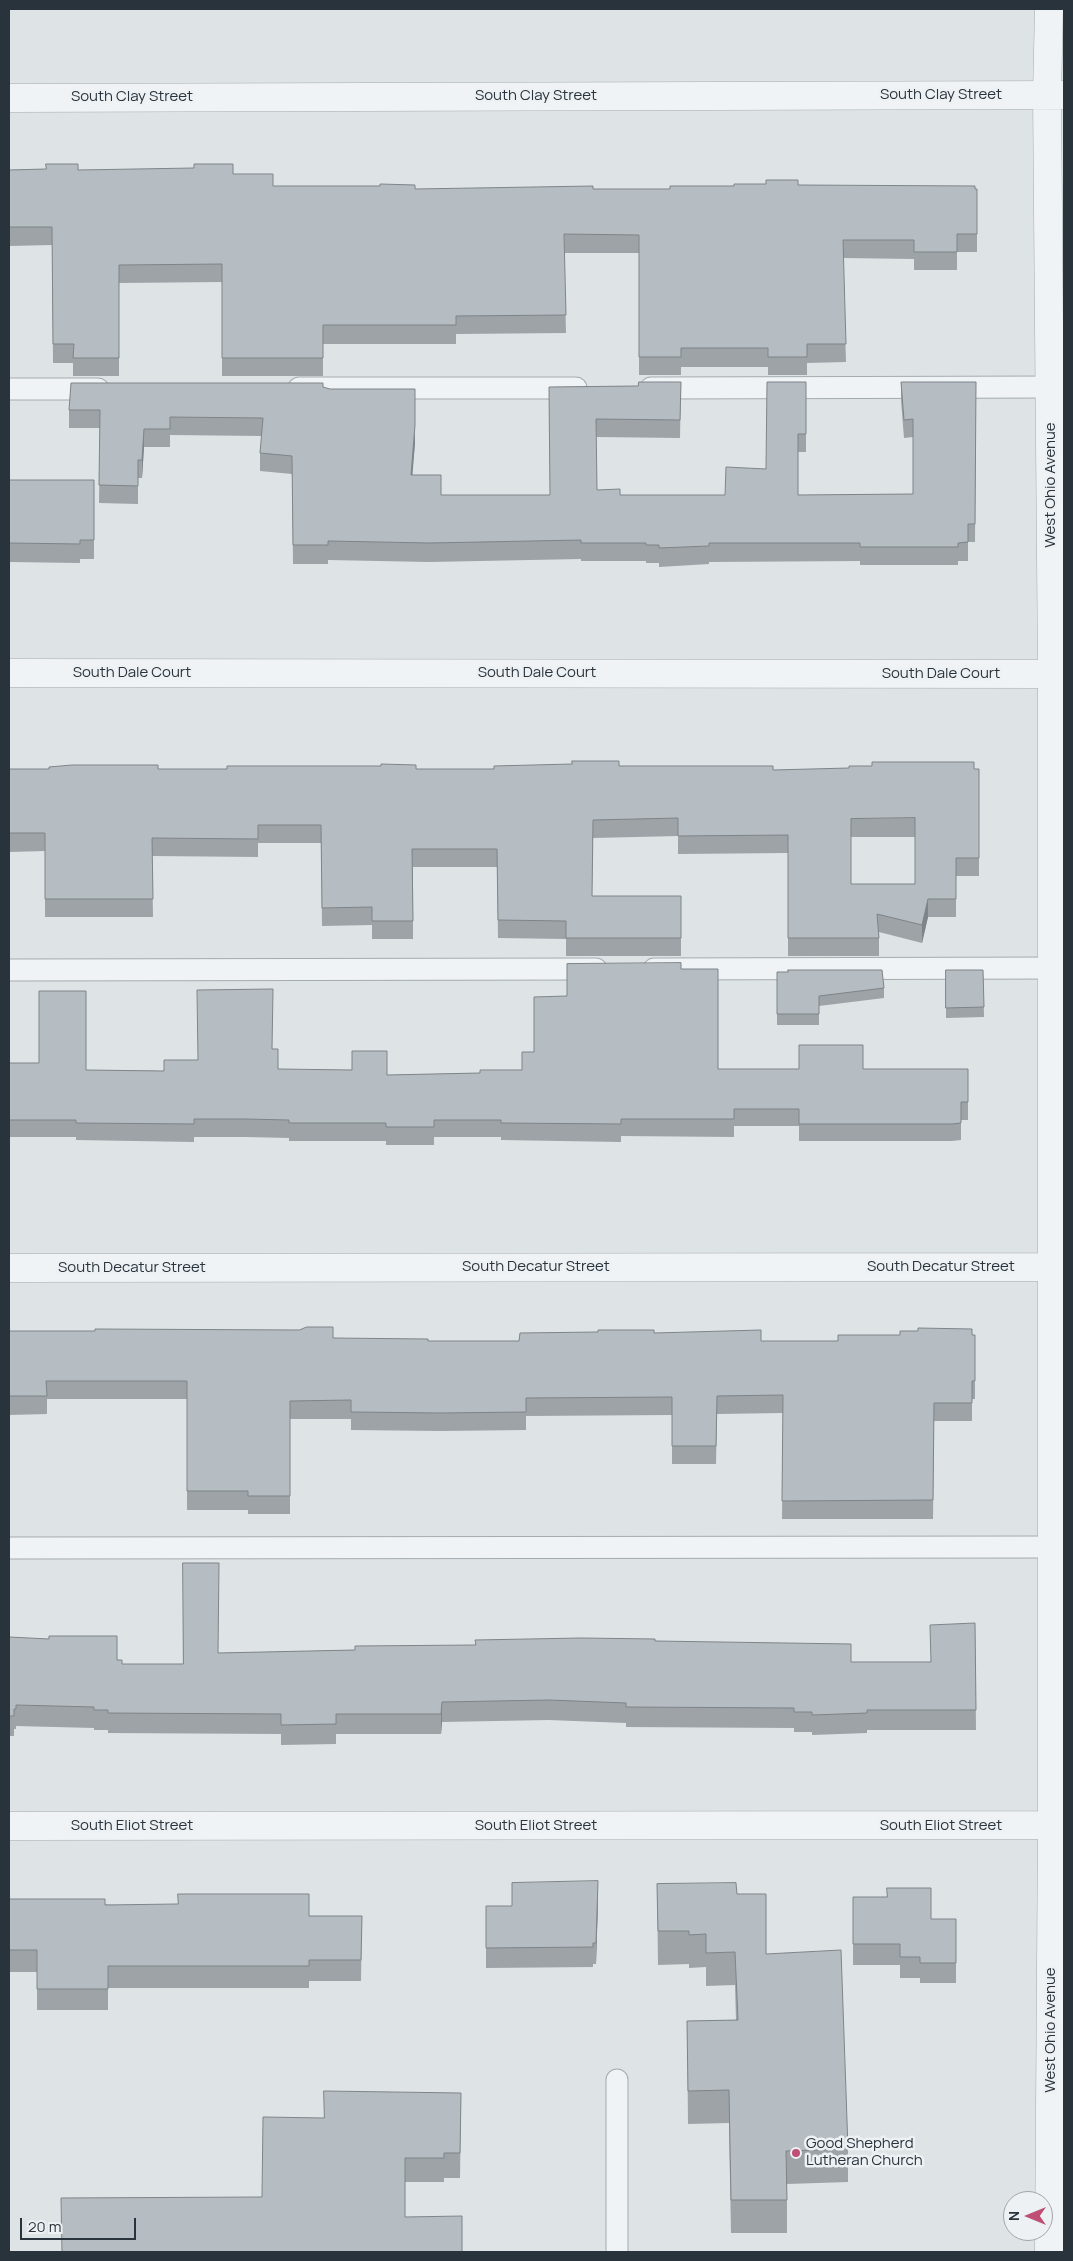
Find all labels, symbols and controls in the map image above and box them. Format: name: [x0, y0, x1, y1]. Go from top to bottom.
street label: South Clay Street: [880, 86, 1002, 104]
street label: South Clay Street: [475, 87, 597, 105]
street label: South Clay Street: [71, 88, 193, 106]
street label: West Ohio Avenue: [1042, 422, 1060, 548]
street label: South Dale Court: [73, 664, 191, 682]
street label: South Dale Court: [478, 664, 596, 682]
street label: South Dale Court: [882, 665, 1000, 683]
street label: South Decatur Street: [462, 1258, 610, 1276]
street label: South Decatur Street: [867, 1258, 1015, 1276]
street label: South Decatur Street: [58, 1259, 206, 1277]
street label: South Eliot Street: [71, 1817, 193, 1835]
street label: South Eliot Street: [475, 1817, 597, 1835]
street label: South Eliot Street: [880, 1817, 1002, 1835]
street label: West Ohio Avenue: [1042, 1967, 1060, 2093]
place label: Good Shepherd Lutheran Church: [806, 2135, 923, 2170]
marker: Good Shepherd Lutheran Church: [790, 2147, 802, 2159]
north arrow: [1003, 2191, 1053, 2241]
scale bar: [22, 2208, 139, 2240]
text: N: [1004, 2211, 1023, 2221]
text: 20 m: [28, 2216, 61, 2237]

